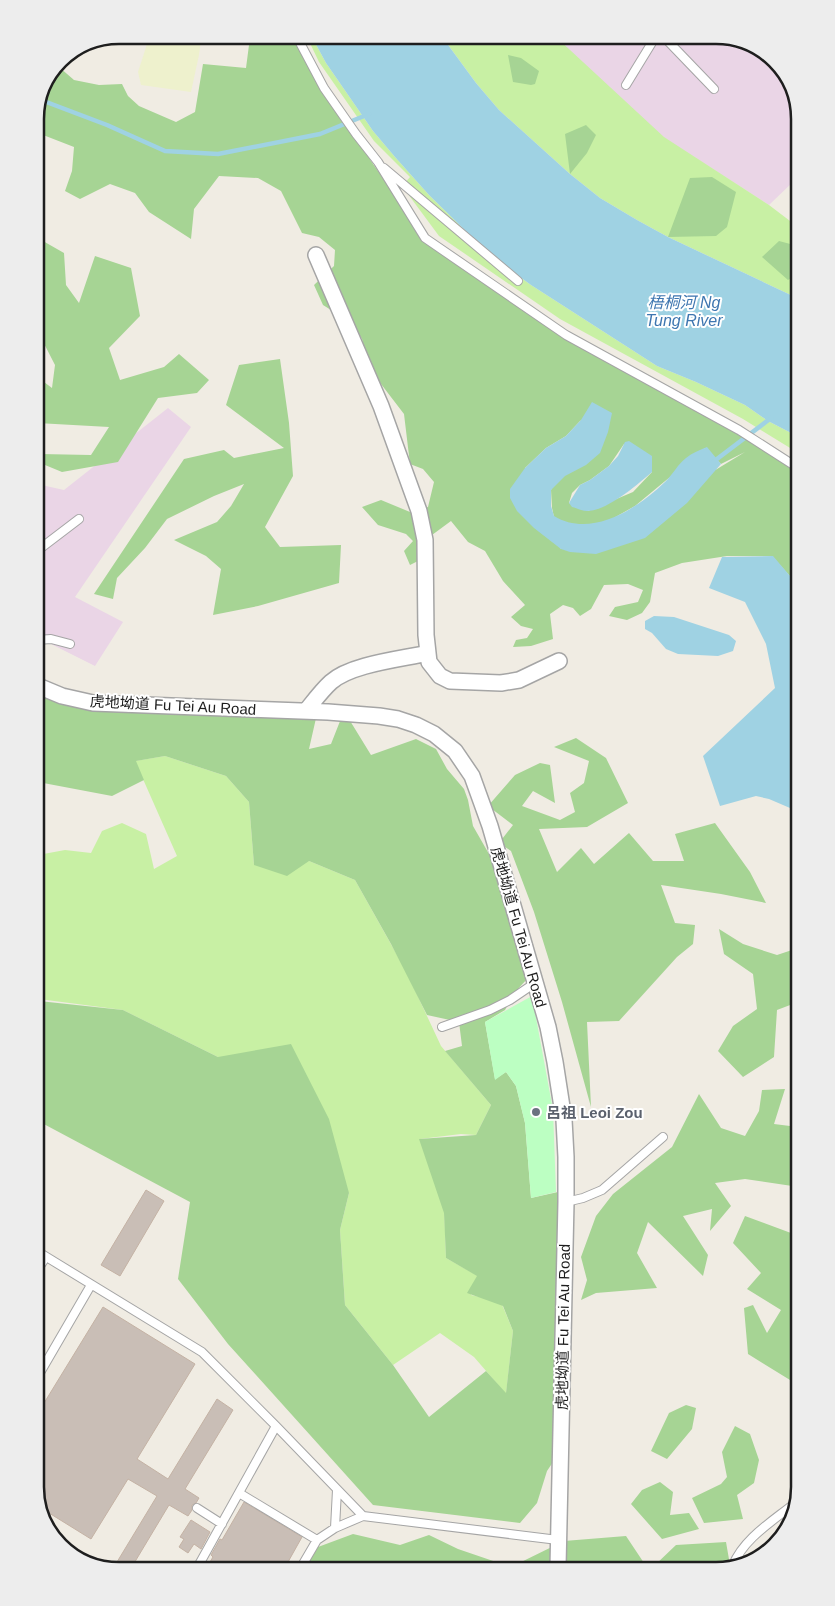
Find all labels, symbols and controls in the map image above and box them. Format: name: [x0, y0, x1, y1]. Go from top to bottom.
water label: 梧桐河 Ng Tung River: [645, 294, 723, 329]
street label: 虎地坳道 Fu Tei Au Road: [89, 692, 257, 718]
street label: 虎地坳道 Fu Tei Au Road: [488, 845, 550, 1009]
place label: 呂祖 Leoi Zou: [546, 1104, 643, 1121]
marker: 呂祖 Leoi Zou: [530, 1106, 542, 1118]
street label: 虎地坳道 Fu Tei Au Road: [553, 1244, 573, 1410]

